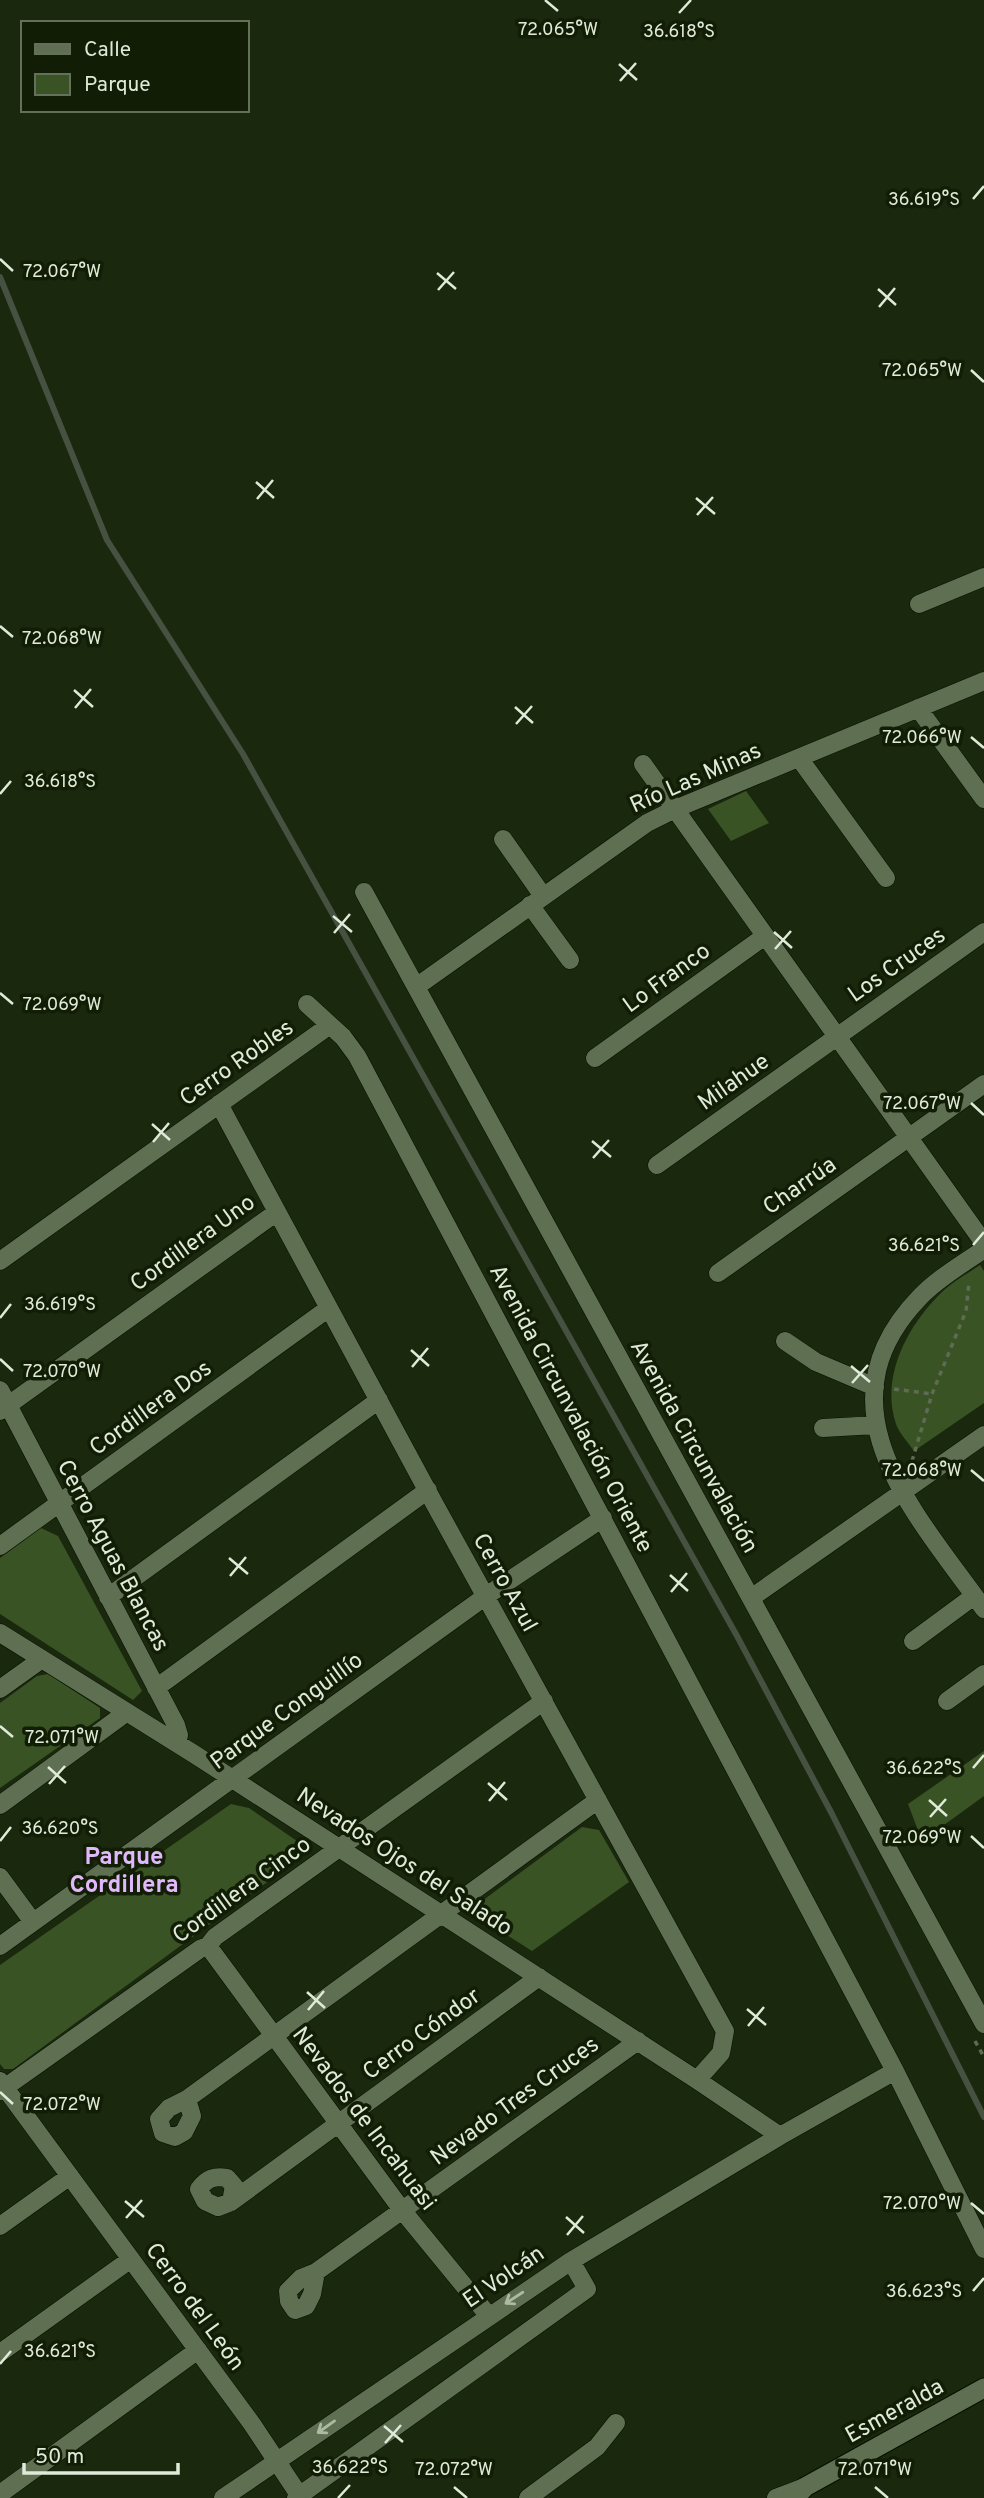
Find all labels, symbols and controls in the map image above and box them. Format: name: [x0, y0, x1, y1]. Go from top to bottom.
text: 72.065°W: [518, 19, 598, 42]
legend: [21, 21, 248, 112]
text: 36.618°S: [643, 21, 715, 44]
text: Calle: [84, 37, 131, 64]
text: Parque: [84, 72, 151, 99]
text: 36.619°S: [888, 189, 960, 212]
text: 72.067°W: [23, 261, 101, 284]
text: 72.065°W: [882, 360, 962, 383]
text: 72.068°W: [22, 628, 102, 651]
text: 72.066°W: [882, 727, 962, 750]
street label: Río Las Minas: [626, 737, 766, 821]
text: 36.618°S: [24, 771, 96, 794]
street label: Los Cruces: [843, 922, 952, 1010]
street label: Lo Franco: [618, 938, 717, 1020]
text: 72.069°W: [22, 994, 102, 1017]
street label: Cerro Robles: [175, 1014, 300, 1114]
street label: Milahue: [693, 1048, 776, 1118]
text: 72.067°W: [883, 1093, 961, 1116]
street label: Charrúa: [758, 1151, 843, 1223]
street label: Cordillera Uno: [125, 1189, 262, 1299]
text: 36.621°S: [888, 1235, 960, 1258]
street label: Avenida Circunvalación Oriente: [481, 1260, 658, 1558]
text: 36.619°S: [24, 1294, 96, 1317]
street label: Avenida Circunvalación: [622, 1336, 764, 1559]
street label: Cordillera Dos: [85, 1355, 218, 1463]
text: 72.070°W: [23, 1361, 101, 1384]
street label: Cerro Aguas Blancas: [49, 1455, 175, 1657]
text: 72.068°W: [882, 1460, 962, 1483]
street label: Cerro Azul: [465, 1529, 543, 1638]
street label: Parque Conguillío: [205, 1647, 370, 1777]
text: 72.071°W: [25, 1727, 99, 1750]
text: 36.622°S: [886, 1758, 962, 1781]
street label: Nevados Ojos del Salado: [290, 1782, 517, 1944]
text: 36.620°S: [21, 1818, 99, 1841]
text: 72.069°W: [882, 1827, 962, 1850]
street label: Cordillera Cinco: [168, 1831, 317, 1951]
district label: Parque Cordillera: [69, 1843, 179, 1901]
street label: Cerro Cóndor: [358, 1982, 487, 2088]
street label: Nevados de Incahuasi: [285, 2022, 441, 2217]
street label: Nevado Tres Cruces: [425, 2031, 605, 2173]
text: 72.072°W: [23, 2094, 101, 2117]
text: 72.070°W: [883, 2193, 961, 2216]
street label: Cerro del León: [138, 2238, 250, 2377]
street label: El Volcán: [458, 2240, 551, 2316]
text: 36.623°S: [886, 2281, 962, 2304]
one-way arrow: [504, 2291, 524, 2305]
text: 36.621°S: [24, 2341, 96, 2364]
street label: Esmeralda: [841, 2373, 950, 2451]
one-way arrow: [317, 2420, 336, 2434]
scale bar: [24, 2432, 178, 2476]
text: 50 m: [35, 2444, 84, 2471]
text: 36.622°S: [312, 2457, 388, 2480]
text: 72.072°W: [415, 2459, 493, 2482]
text: 72.071°W: [838, 2459, 912, 2482]

